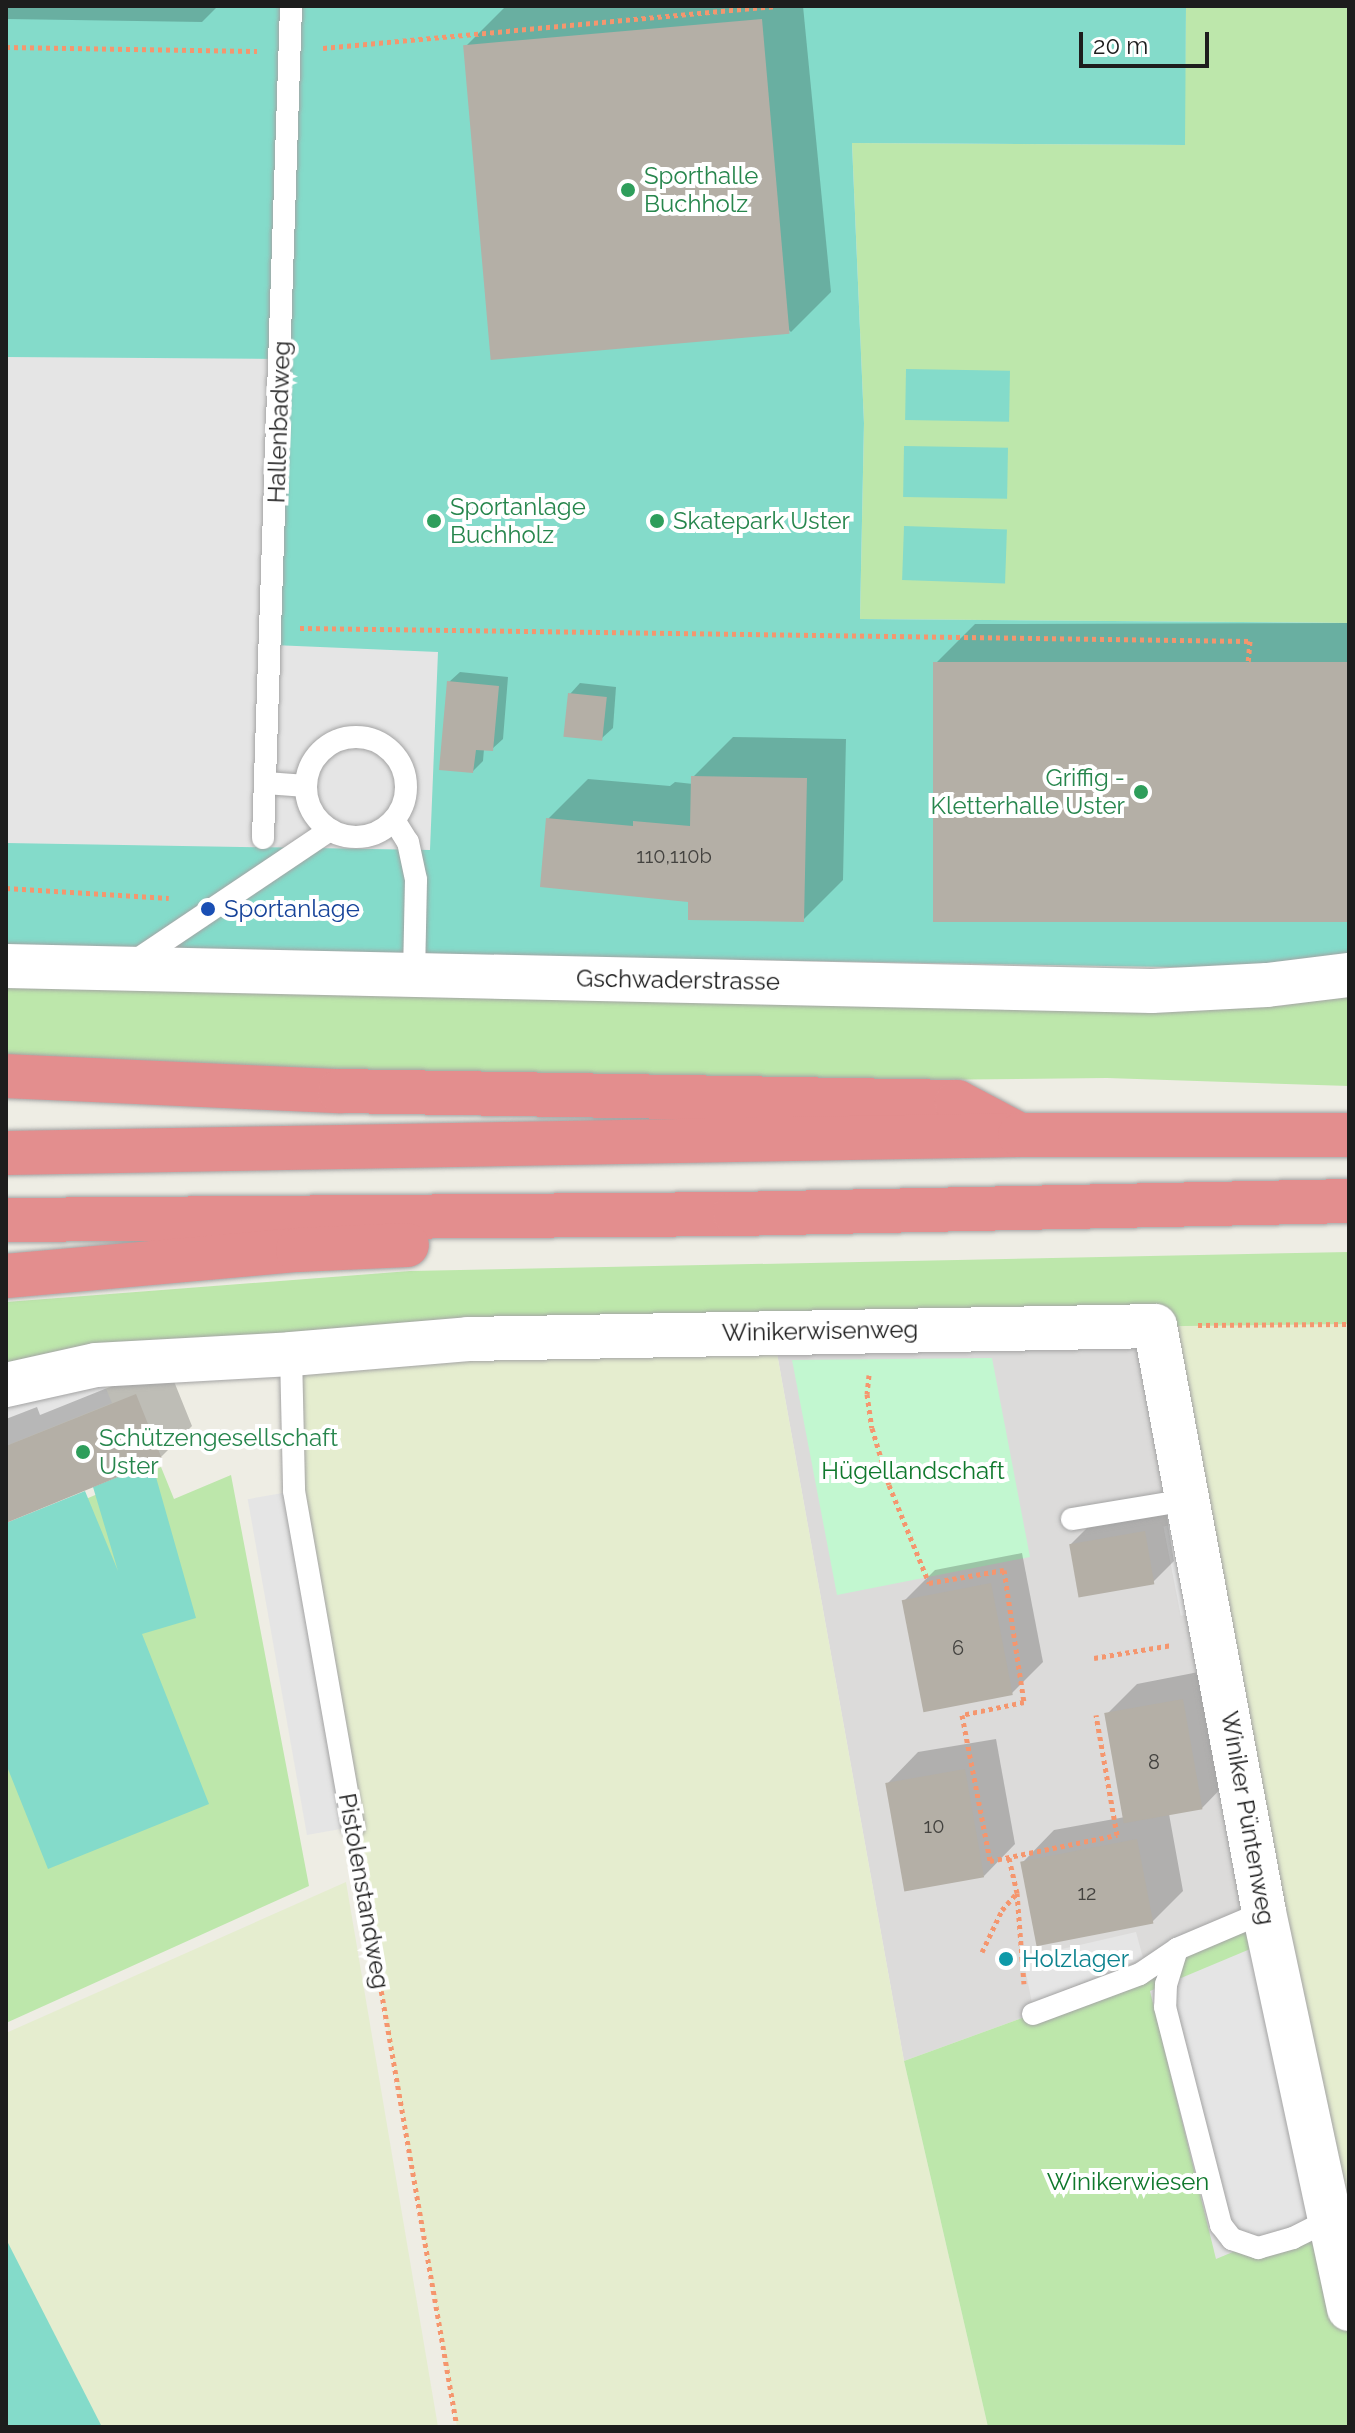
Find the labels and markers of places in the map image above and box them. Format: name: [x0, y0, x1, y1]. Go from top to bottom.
place label: Sporthalle Buchholz: [644, 162, 758, 218]
marker: Sporthalle Buchholz: [619, 181, 637, 199]
place label: Sportanlage Buchholz: [450, 493, 586, 549]
place label: Skatepark Uster: [673, 507, 850, 535]
marker: Sportanlage Buchholz: [425, 512, 443, 530]
marker: Skatepark Uster: [648, 512, 666, 530]
place label: Griffig - Kletterhalle Uster: [931, 764, 1125, 820]
marker: Griffig - Kletterhalle Uster: [1132, 783, 1150, 801]
place label: Sportanlage: [224, 895, 360, 923]
marker: Sportanlage: [199, 900, 217, 918]
place label: Schützengesellschaft Uster: [99, 1424, 338, 1480]
marker: Schützengesellschaft Uster: [74, 1443, 92, 1461]
place label: Holzlager: [1022, 1945, 1129, 1973]
marker: Holzlager: [997, 1950, 1015, 1968]

